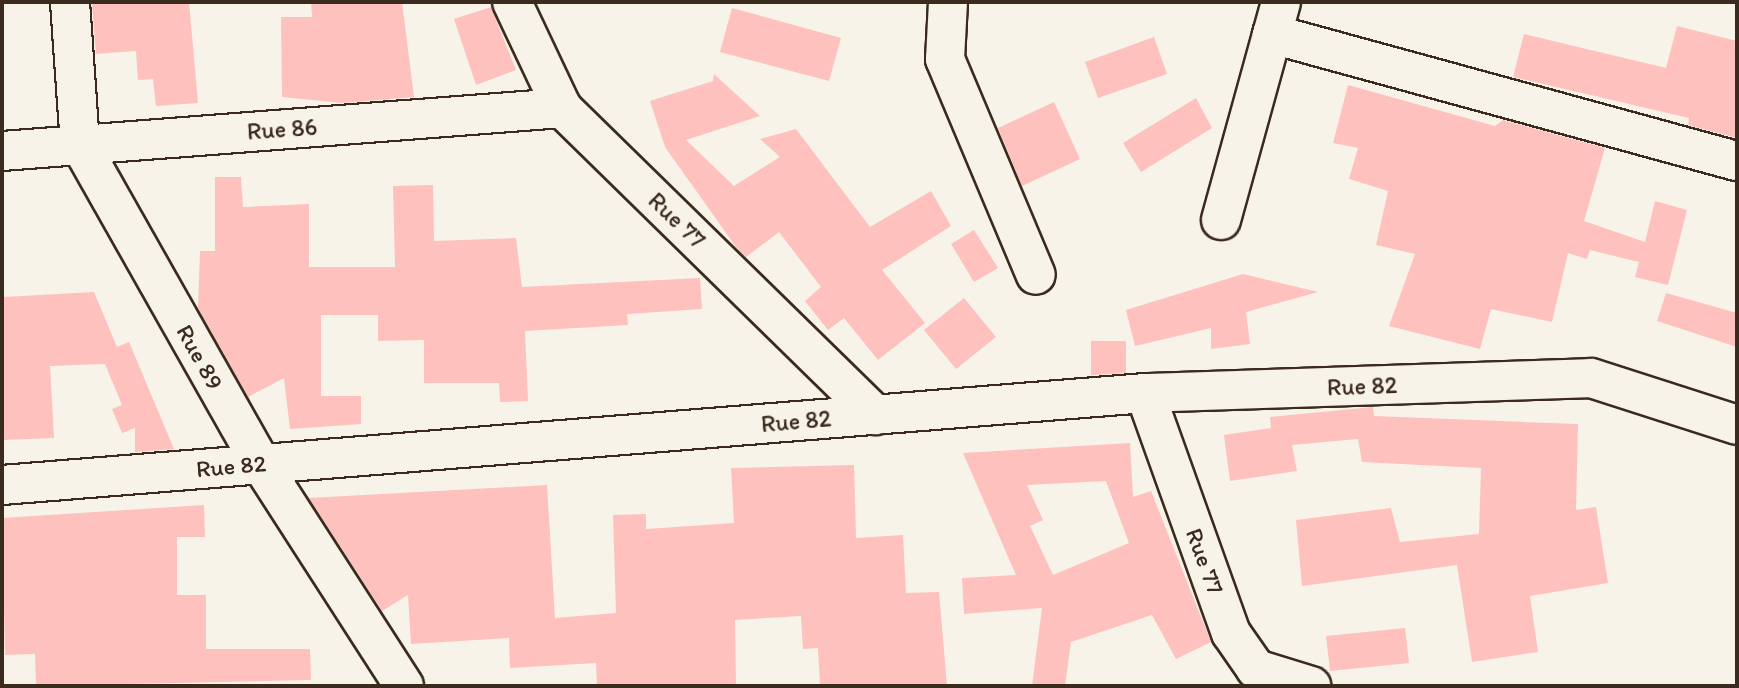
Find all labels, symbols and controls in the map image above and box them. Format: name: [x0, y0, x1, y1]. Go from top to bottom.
street label: Rue 86: [246, 112, 318, 146]
street label: Rue 77: [642, 186, 712, 254]
street label: Rue 89: [170, 319, 230, 395]
street label: Rue 82: [1326, 370, 1398, 402]
street label: Rue 82: [760, 404, 832, 438]
street label: Rue 82: [195, 449, 267, 483]
street label: Rue 77: [1180, 524, 1230, 598]

